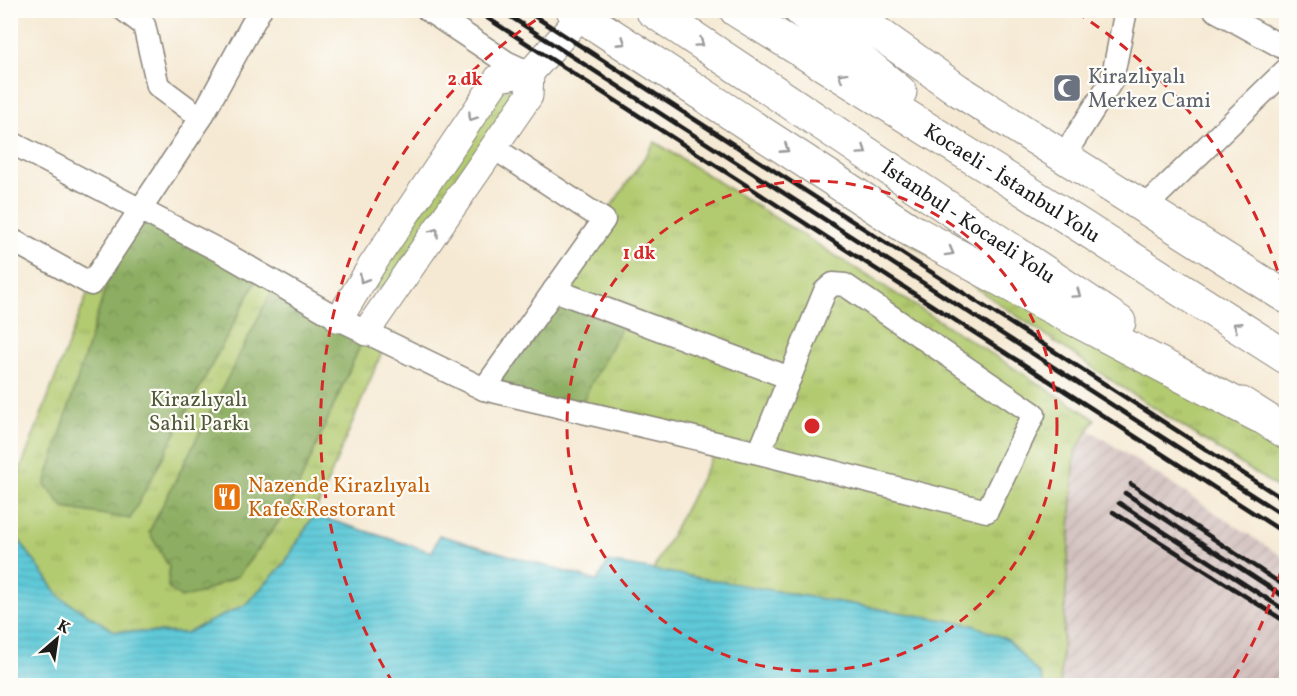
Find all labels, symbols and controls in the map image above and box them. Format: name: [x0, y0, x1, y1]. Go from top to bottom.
one-way arrow: [616, 35, 626, 47]
one-way arrow: [694, 36, 705, 47]
place label: Kirazlıyalı Merkez Cami: [1088, 63, 1211, 116]
text: 2 dk: [448, 68, 482, 93]
mosque icon: Kirazlıyalı Merkez Cami: [1051, 72, 1083, 104]
one-way arrow: [837, 73, 848, 84]
one-way arrow: [468, 110, 479, 121]
street label: Kocaeli - İstanbul Yolu: [918, 117, 1106, 251]
one-way arrow: [779, 141, 789, 153]
one-way arrow: [856, 144, 867, 155]
street label: İstanbul - Kocaeli Yolu: [875, 154, 1061, 292]
one-way arrow: [428, 228, 439, 239]
text: 1 dk: [623, 242, 655, 267]
one-way arrow: [944, 245, 955, 256]
one-way arrow: [359, 273, 371, 283]
one-way arrow: [1071, 287, 1082, 298]
one-way arrow: [1233, 322, 1244, 333]
park label: Kirazlıyalı Sahil Parkı: [149, 386, 249, 439]
centre of rings: [802, 416, 822, 436]
place label: Nazende Kirazlıyalı Kafe&Restorant: [248, 472, 430, 525]
restaurant icon: Nazende Kirazlıyalı Kafe&Restorant: [211, 481, 243, 513]
north arrow: [27, 609, 87, 669]
text: K: [53, 615, 74, 640]

